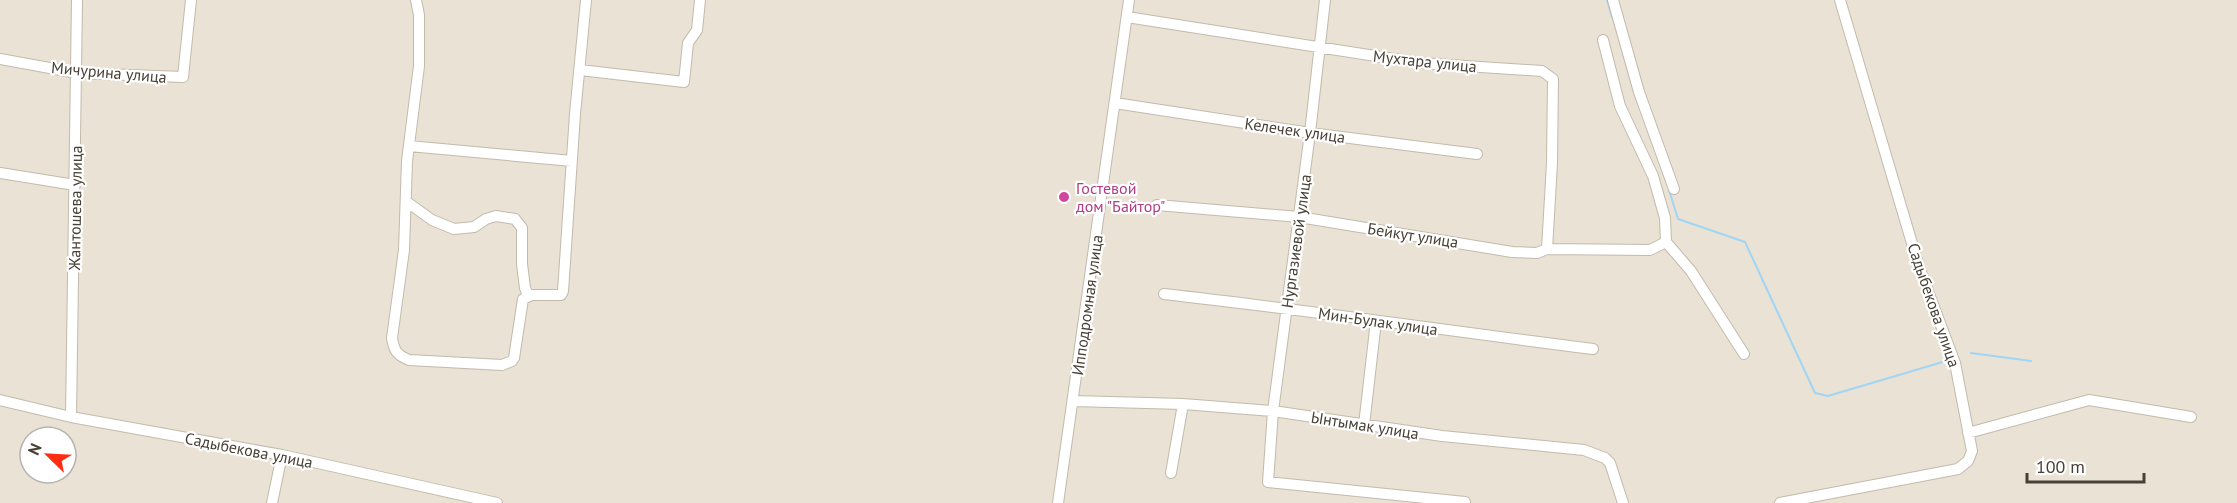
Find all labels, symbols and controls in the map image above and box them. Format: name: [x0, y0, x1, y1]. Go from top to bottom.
street label: Мухтара улица: [1372, 46, 1478, 76]
street label: Мичурина улица: [51, 57, 167, 87]
street label: Келечек улица: [1243, 113, 1347, 147]
street label: Жантошева улица: [64, 145, 86, 272]
street label: Нургазиевой улица: [1277, 173, 1315, 309]
place label: Гостевой дом "Байтор": [1076, 178, 1165, 216]
marker: Гостевой дом "Байтор": [1057, 190, 1071, 204]
street label: Бейкут улица: [1366, 218, 1460, 252]
street label: Ипподромная улица: [1067, 233, 1107, 377]
street label: Садыбекова улица: [1903, 240, 1965, 370]
street label: Мин-Булак улица: [1317, 303, 1439, 339]
street label: Ынтымак улица: [1310, 407, 1420, 443]
north arrow: [18, 425, 78, 485]
street label: Садыбекова улица: [183, 428, 315, 472]
text: N: [23, 440, 46, 458]
scale bar: [2027, 446, 2144, 484]
text: 100 m: [2036, 455, 2085, 478]

